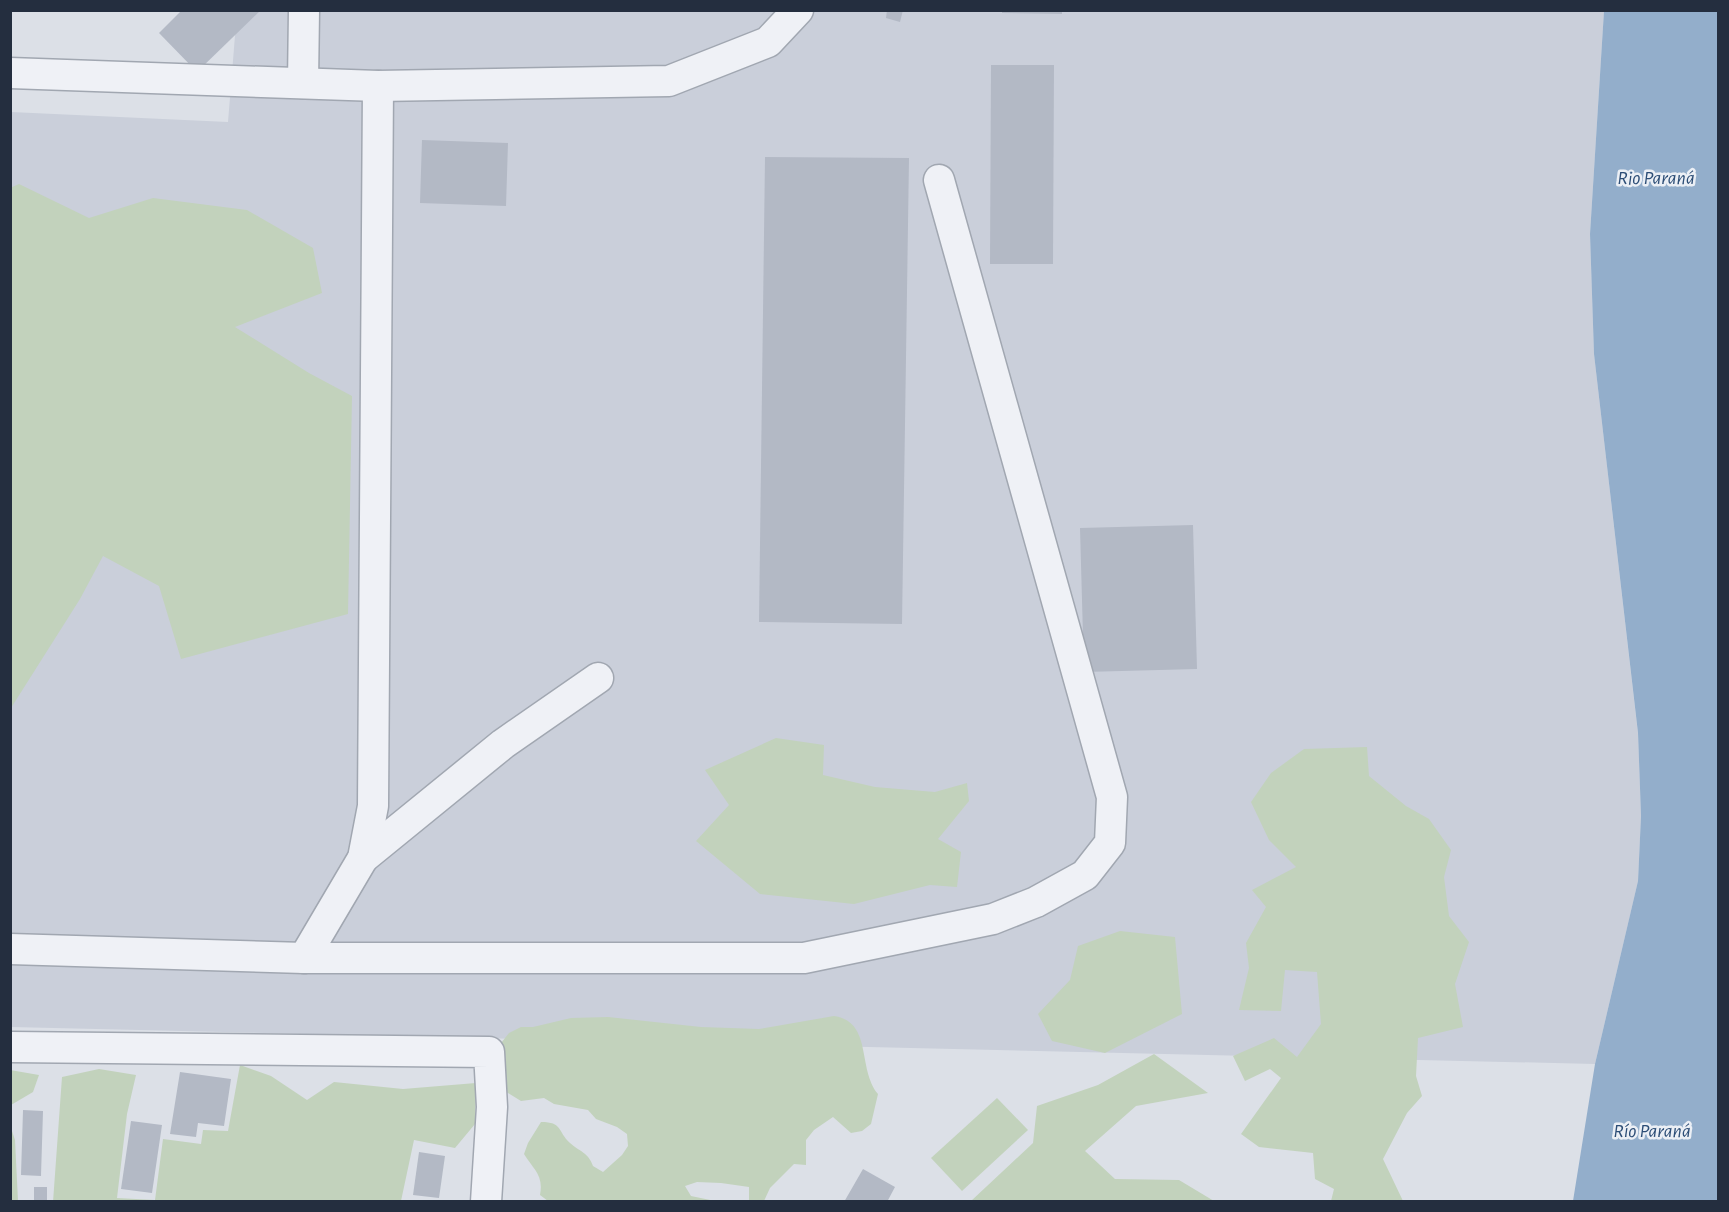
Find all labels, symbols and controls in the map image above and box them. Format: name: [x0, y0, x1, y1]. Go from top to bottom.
water label: Rio Paraná: [1617, 168, 1695, 188]
water label: Río Paraná: [1613, 1121, 1691, 1141]

